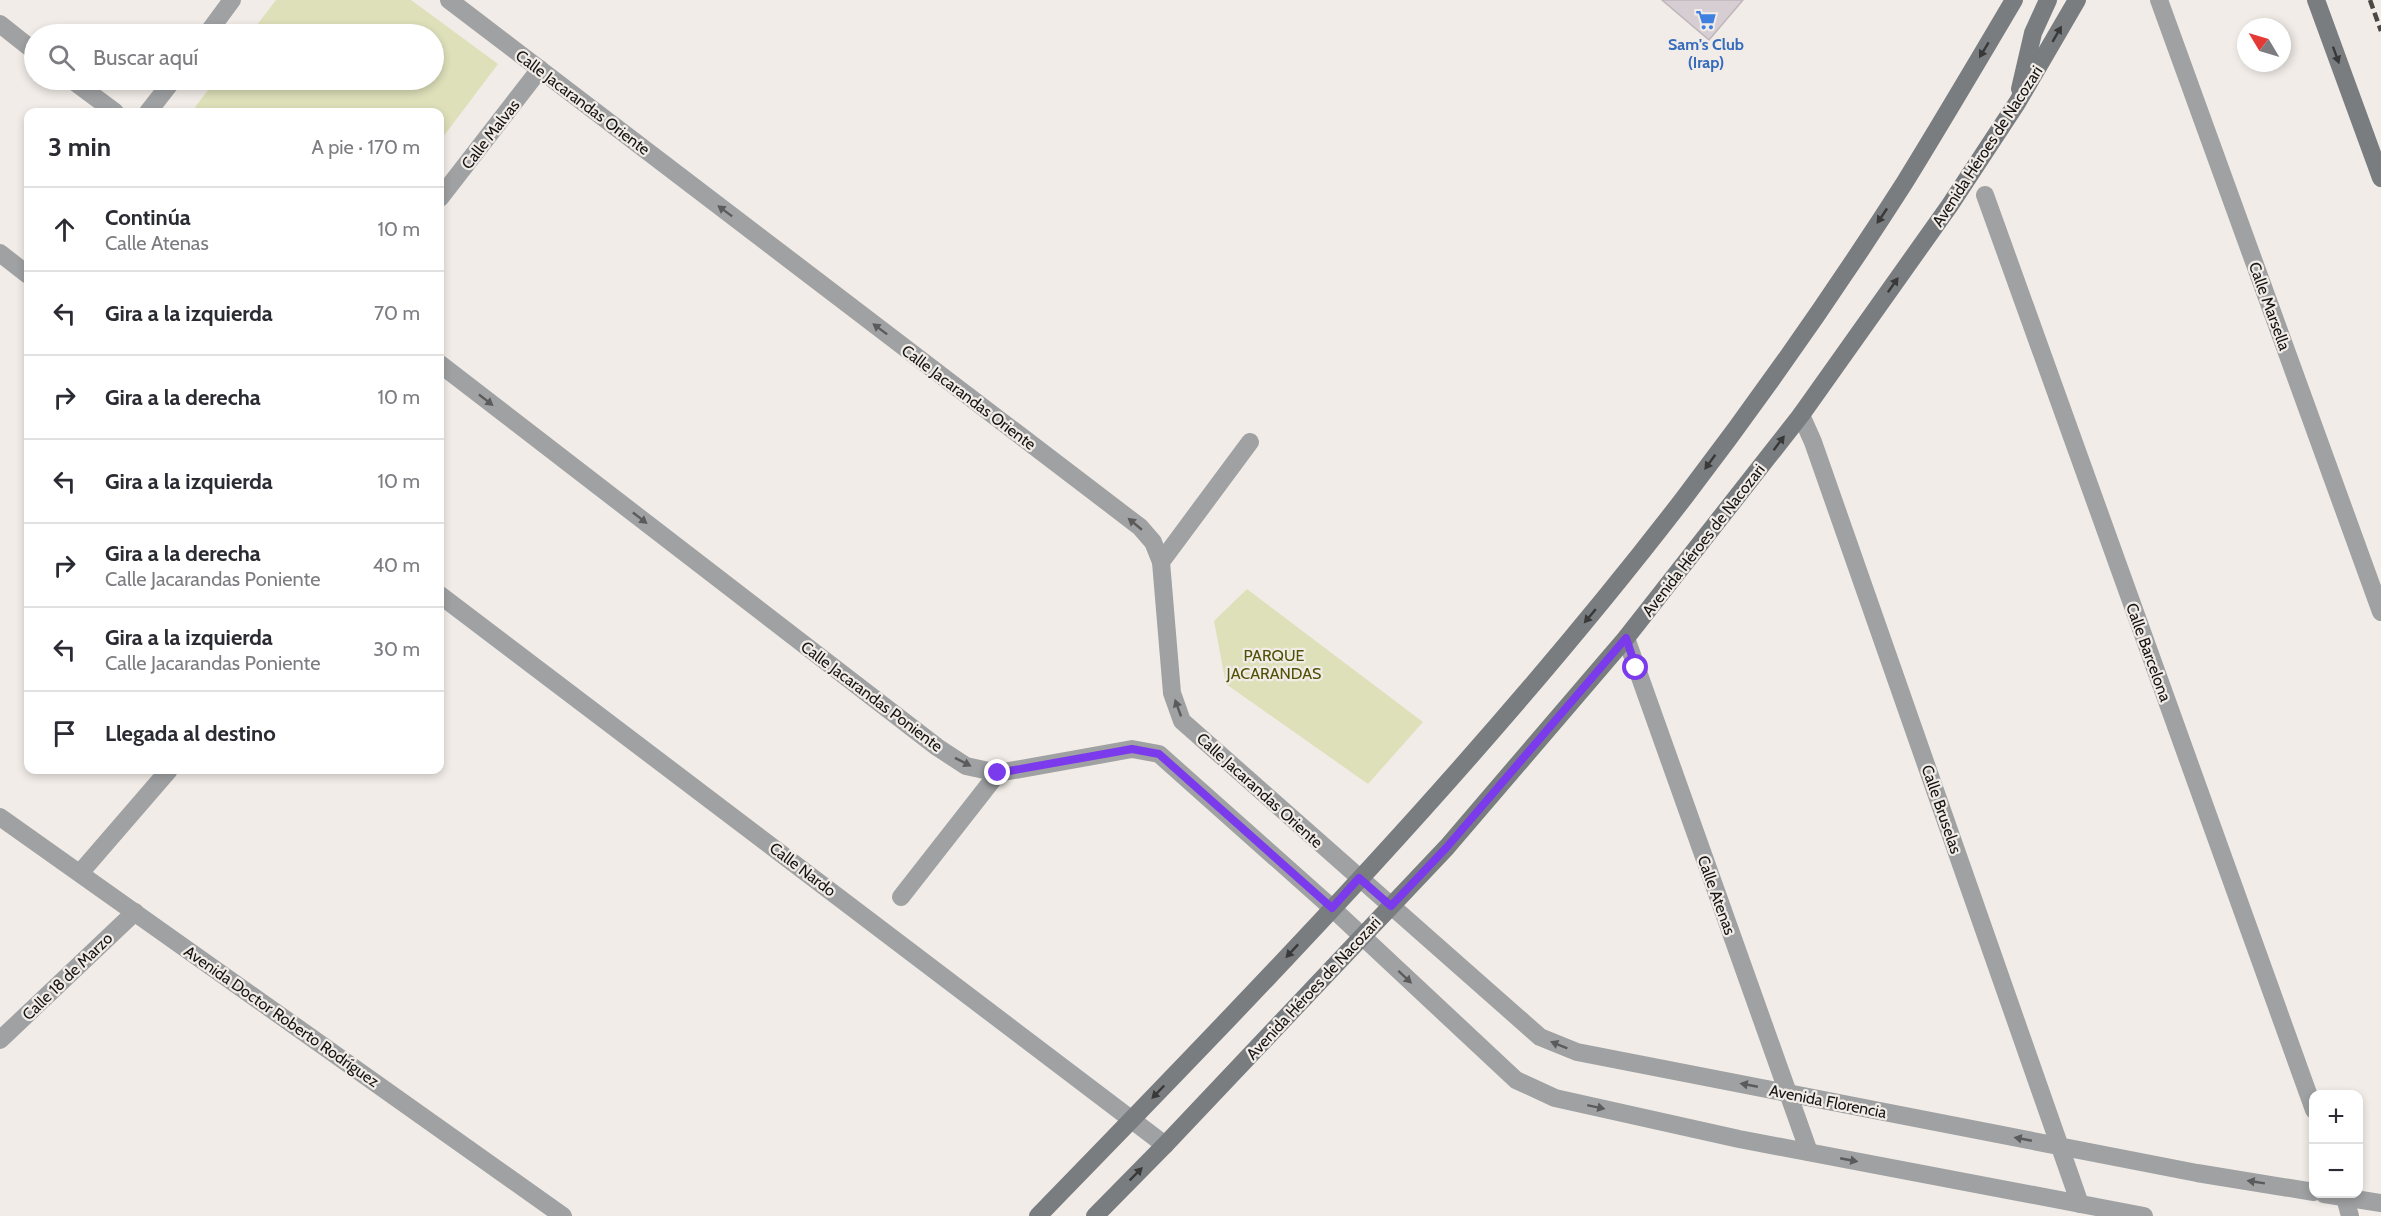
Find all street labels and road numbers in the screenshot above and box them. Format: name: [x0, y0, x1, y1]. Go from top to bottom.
street label: Calle Jacarandas Oriente: [512, 46, 653, 159]
street label: Avenida Héroes de Nacozari: [1928, 62, 2047, 230]
street label: Calle Malvas: [457, 95, 524, 173]
street label: Calle Marsella: [2245, 259, 2294, 353]
street label: Calle Jacarandas Oriente: [898, 341, 1039, 454]
street label: Avenida Héroes de Nacozari: [1638, 460, 1769, 620]
street label: Calle Barcelona: [2122, 600, 2175, 704]
street label: Calle Jacarandas Poniente: [797, 637, 946, 756]
street label: Calle Jacarandas Oriente: [1193, 729, 1327, 852]
street label: Calle Bruselas: [1917, 762, 1966, 856]
street label: Calle Nardo: [766, 838, 840, 901]
street label: Calle Atenas: [1693, 853, 1740, 938]
street label: Avenida Héroes de Nacozari: [1242, 913, 1384, 1064]
street label: Calle 18 de Marzo: [18, 928, 116, 1024]
street label: Avenida Doctor Roberto Rodríguez: [181, 942, 383, 1091]
street label: Avenida Florencia: [1768, 1081, 1888, 1122]

